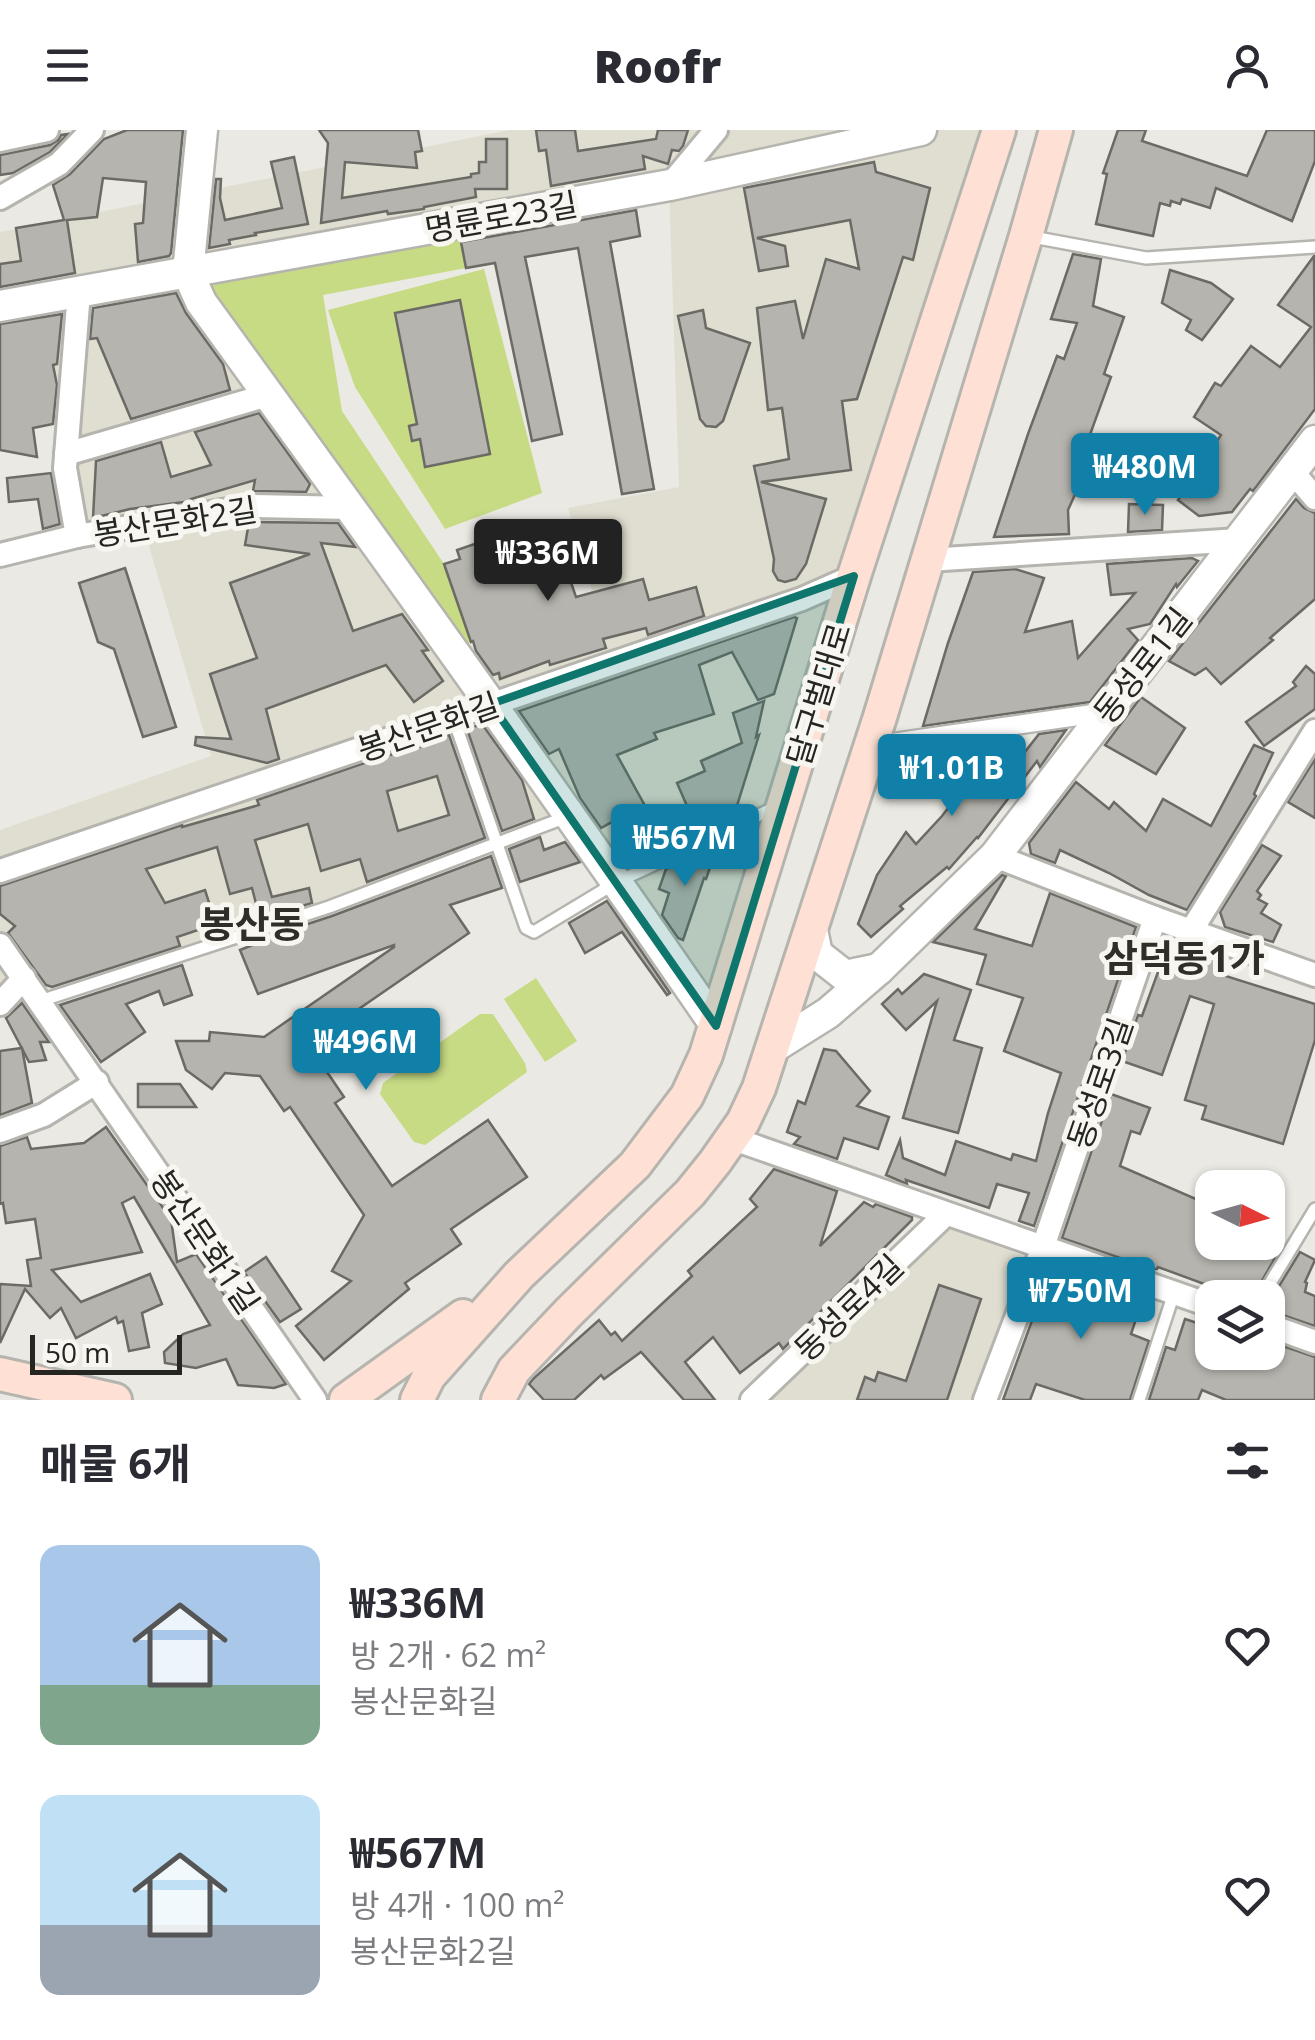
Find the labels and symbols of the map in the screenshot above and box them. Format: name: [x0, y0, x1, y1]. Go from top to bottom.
street label: 명륜로23길: [421, 181, 581, 251]
pin: ₩480M: [1075, 433, 1215, 518]
street label: 봉산문화2길: [90, 487, 260, 555]
pin: ₩336M: [478, 519, 618, 604]
street label: 동성로1길: [1083, 598, 1201, 732]
street label: 달구벌대로: [776, 617, 860, 771]
street label: 봉산문화길: [351, 682, 505, 770]
pin: ₩1.01B: [871, 734, 1033, 819]
pin: ₩567M: [615, 804, 755, 889]
district label: 봉산동: [200, 897, 304, 949]
district label: 삼덕동1가: [1103, 931, 1265, 983]
pin: ₩496M: [296, 1008, 436, 1093]
street label: 동성로3길: [1057, 1012, 1141, 1154]
street label: 봉산문화1길: [142, 1160, 270, 1322]
north arrow: [1195, 1170, 1285, 1260]
street label: 동성로4길: [784, 1244, 912, 1370]
pin: ₩750M: [1011, 1257, 1151, 1342]
scale bar: [30, 1330, 182, 1374]

